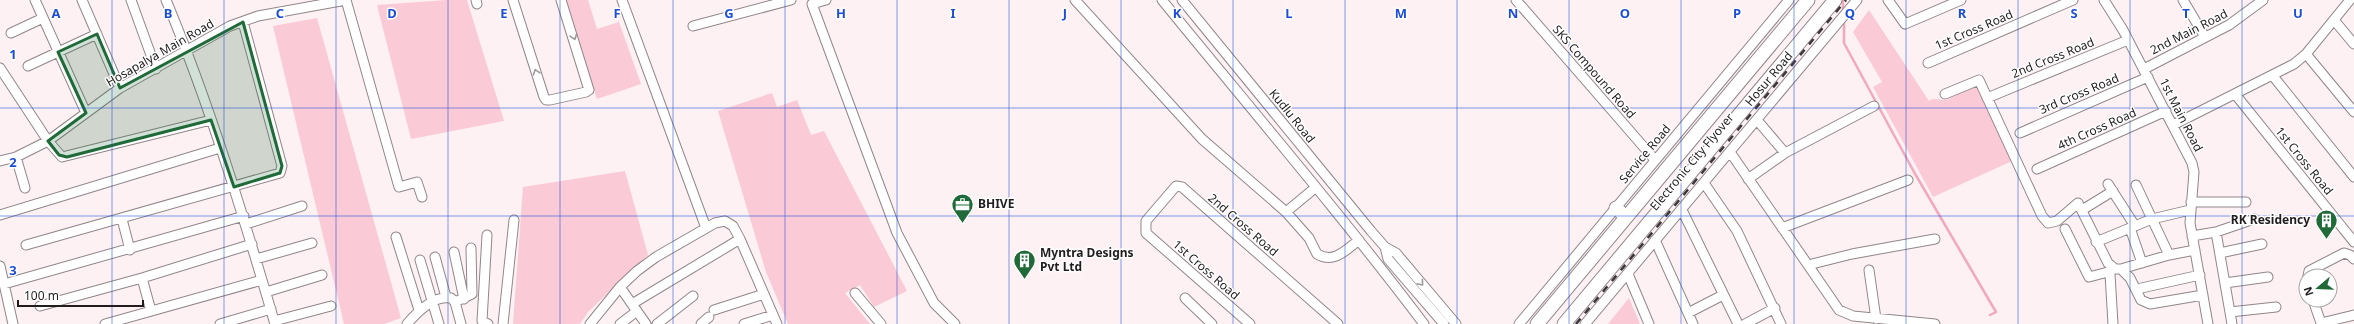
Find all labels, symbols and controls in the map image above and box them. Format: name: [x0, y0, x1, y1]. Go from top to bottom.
text: A: [52, 4, 61, 22]
text: B: [164, 4, 172, 22]
text: C: [276, 4, 284, 22]
text: D: [387, 4, 397, 22]
text: E: [500, 4, 508, 22]
text: F: [613, 4, 621, 22]
text: G: [724, 4, 734, 22]
text: H: [836, 4, 846, 22]
text: I: [950, 4, 956, 22]
text: J: [1062, 4, 1067, 22]
text: K: [1173, 4, 1182, 22]
text: L: [1285, 4, 1293, 22]
text: M: [1395, 4, 1407, 22]
text: N: [1508, 4, 1518, 22]
text: O: [1620, 4, 1630, 22]
text: P: [1733, 4, 1741, 22]
text: Q: [1845, 4, 1855, 22]
text: S: [2070, 4, 2078, 22]
text: T: [2182, 4, 2190, 22]
text: U: [2293, 4, 2303, 22]
street label: 2nd Main Road: [2147, 5, 2230, 58]
street label: 1st Cross Road: [1933, 7, 2015, 53]
street label: Hosapalya Main Road: [103, 15, 217, 90]
street label: SKS Compound Road: [1549, 21, 1640, 122]
one-way arrow: [569, 33, 578, 40]
street label: 2nd Cross Road: [2009, 33, 2097, 82]
text: 1: [9, 45, 17, 63]
street label: Hosur Road: [1741, 48, 1796, 110]
one-way arrow: [532, 69, 541, 76]
street label: 3rd Cross Road: [2036, 69, 2121, 118]
street label: 1st Main Road: [2156, 75, 2207, 154]
street label: Kudlu Road: [1265, 85, 1319, 146]
street label: 4th Cross Road: [2055, 104, 2139, 154]
street label: Electronic City Flyover: [1646, 109, 1738, 214]
street label: Service Road: [1615, 121, 1674, 187]
street label: 1st Cross Road: [2272, 123, 2337, 198]
text: 2: [9, 153, 17, 171]
street label: 2nd Cross Road: [1205, 189, 1282, 260]
office icon: BHIVE: [950, 191, 976, 224]
place label: BHIVE: [978, 195, 1015, 212]
building icon: RK Residency: [2313, 207, 2339, 240]
place label: RK Residency: [2231, 211, 2310, 228]
street label: 1st Cross Road: [1169, 236, 1243, 303]
place label: Myntra Designs Pvt Ltd: [1040, 244, 1134, 275]
building icon: Myntra Designs Pvt Ltd: [1011, 247, 1037, 280]
text: 3: [9, 261, 17, 279]
north arrow: [2298, 268, 2338, 308]
one-way arrow: [1417, 278, 1424, 285]
scale bar: [18, 282, 143, 308]
text: N: [2300, 285, 2317, 298]
text: 100 m: [24, 287, 59, 304]

